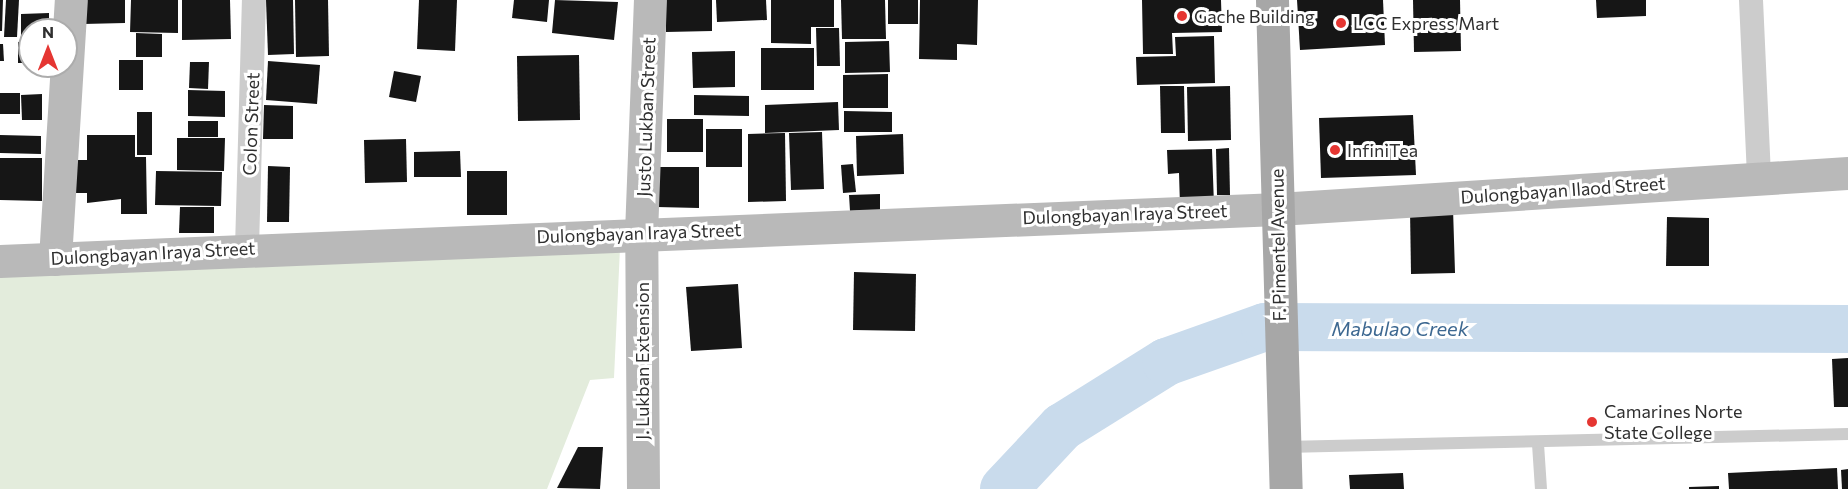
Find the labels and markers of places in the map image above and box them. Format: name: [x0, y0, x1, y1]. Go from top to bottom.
place label: Gache Building: [1194, 5, 1315, 27]
marker: Gache Building: [1175, 9, 1189, 23]
place label: LCC Express Mart: [1353, 12, 1499, 34]
marker: LCC Express Mart: [1334, 16, 1348, 30]
place label: InfiniTea: [1347, 139, 1418, 161]
marker: InfiniTea: [1328, 143, 1342, 157]
place label: Camarines Norte State College: [1604, 401, 1742, 444]
marker: Camarines Norte State College: [1585, 415, 1599, 429]

